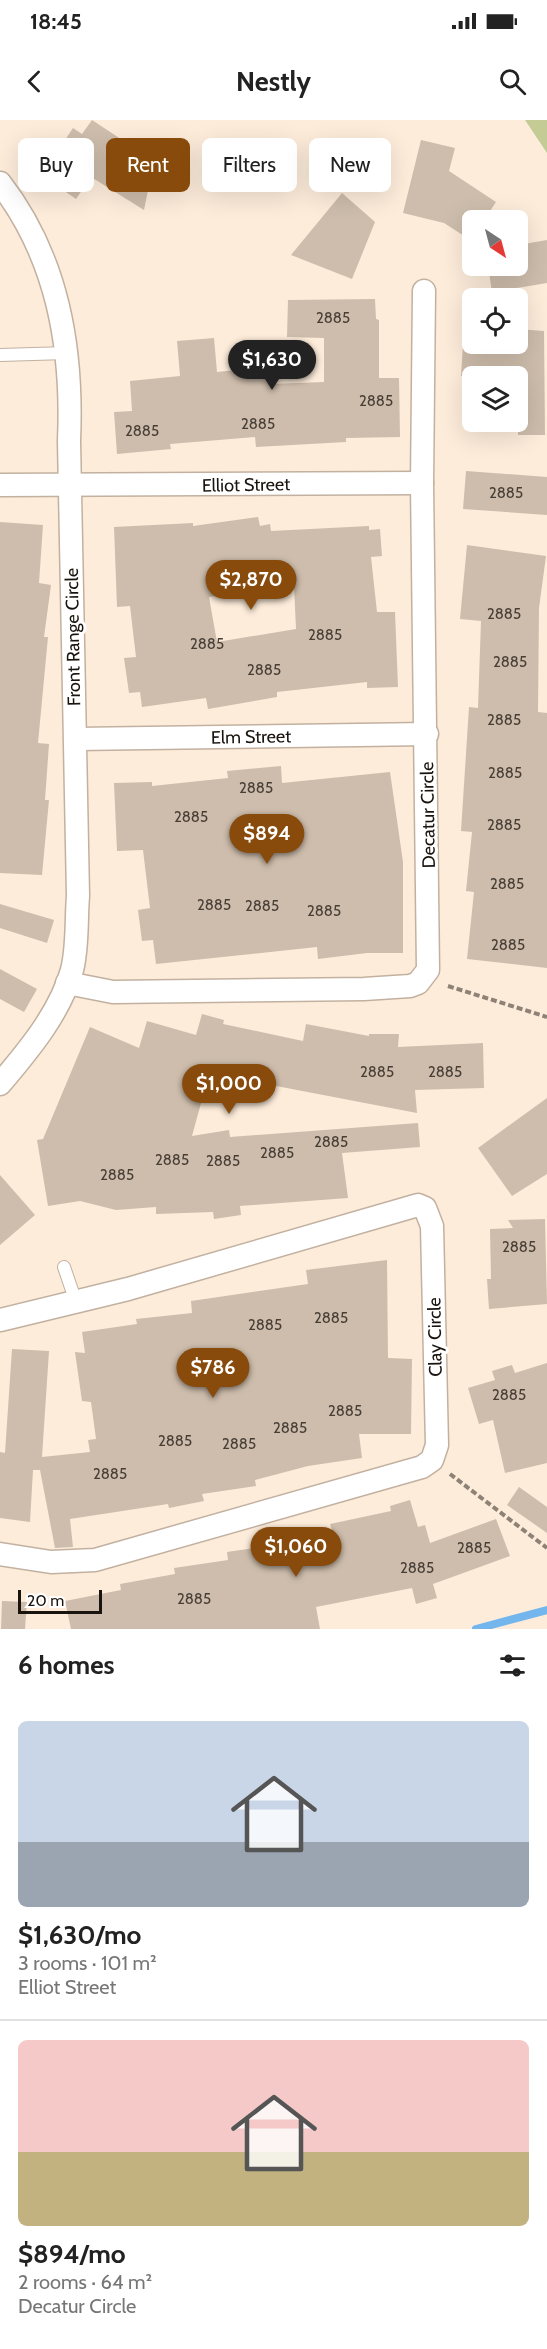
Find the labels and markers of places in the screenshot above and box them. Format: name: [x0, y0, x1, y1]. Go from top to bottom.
pin: $1,630: [223, 340, 321, 391]
pin: $2,870: [202, 560, 300, 611]
pin: $894: [231, 814, 303, 865]
pin: $1,000: [180, 1064, 278, 1115]
pin: $786: [177, 1348, 249, 1399]
pin: $1,060: [247, 1527, 345, 1578]

